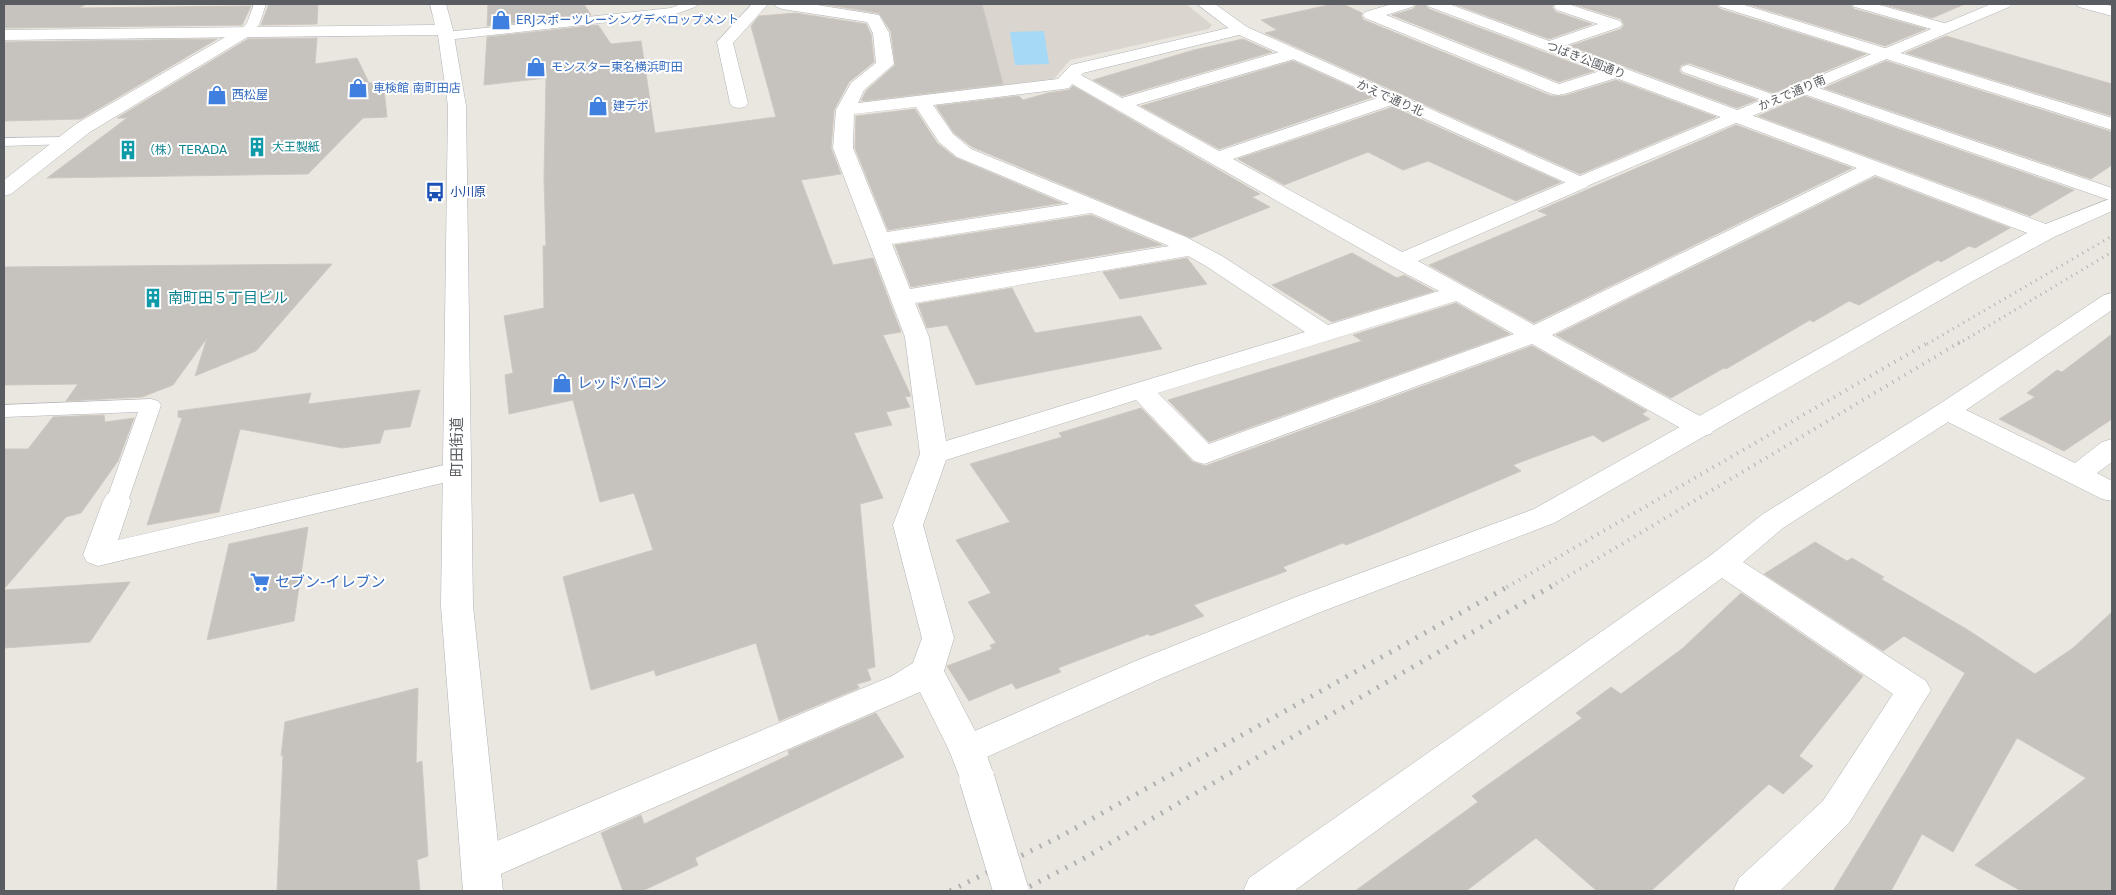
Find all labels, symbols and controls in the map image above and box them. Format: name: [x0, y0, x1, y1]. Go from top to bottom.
shop icon: ERJスポーツレーシングデベロップメント: [490, 9, 512, 31]
place label: ERJスポーツレーシングデベロップメント: [516, 13, 739, 27]
street label: つばき公園通り: [1544, 38, 1628, 82]
shop icon: モンスター東名横浜町田: [525, 56, 547, 78]
place label: モンスター東名横浜町田: [551, 60, 683, 74]
street label: かえで通り南: [1756, 73, 1828, 113]
shop icon: 車検館 南町田店: [347, 77, 369, 99]
street label: かえで通り北: [1354, 77, 1426, 119]
place label: 車検館 南町田店: [373, 81, 461, 95]
shop icon: 西松屋: [206, 84, 228, 106]
place label: 西松屋: [232, 88, 268, 102]
shop icon: 建デポ: [587, 95, 609, 117]
place label: 建デポ: [613, 99, 649, 113]
building icon: 大王製紙: [246, 136, 268, 158]
building icon: （株）TERADA: [117, 139, 139, 161]
place label: 大王製紙: [272, 140, 320, 154]
place label: （株）TERADA: [143, 143, 228, 157]
bus stop icon: 小川原: [424, 181, 446, 203]
place label: 小川原: [450, 185, 486, 199]
building icon: 南町田５丁目ビル: [142, 287, 164, 309]
place label: 南町田５丁目ビル: [168, 289, 288, 307]
shop icon: レッドバロン: [551, 372, 573, 394]
place label: レッドバロン: [577, 374, 667, 392]
street label: 町田街道: [448, 417, 466, 477]
supermarket icon: セブン-イレブン: [249, 571, 271, 593]
place label: セブン-イレブン: [275, 573, 385, 591]

